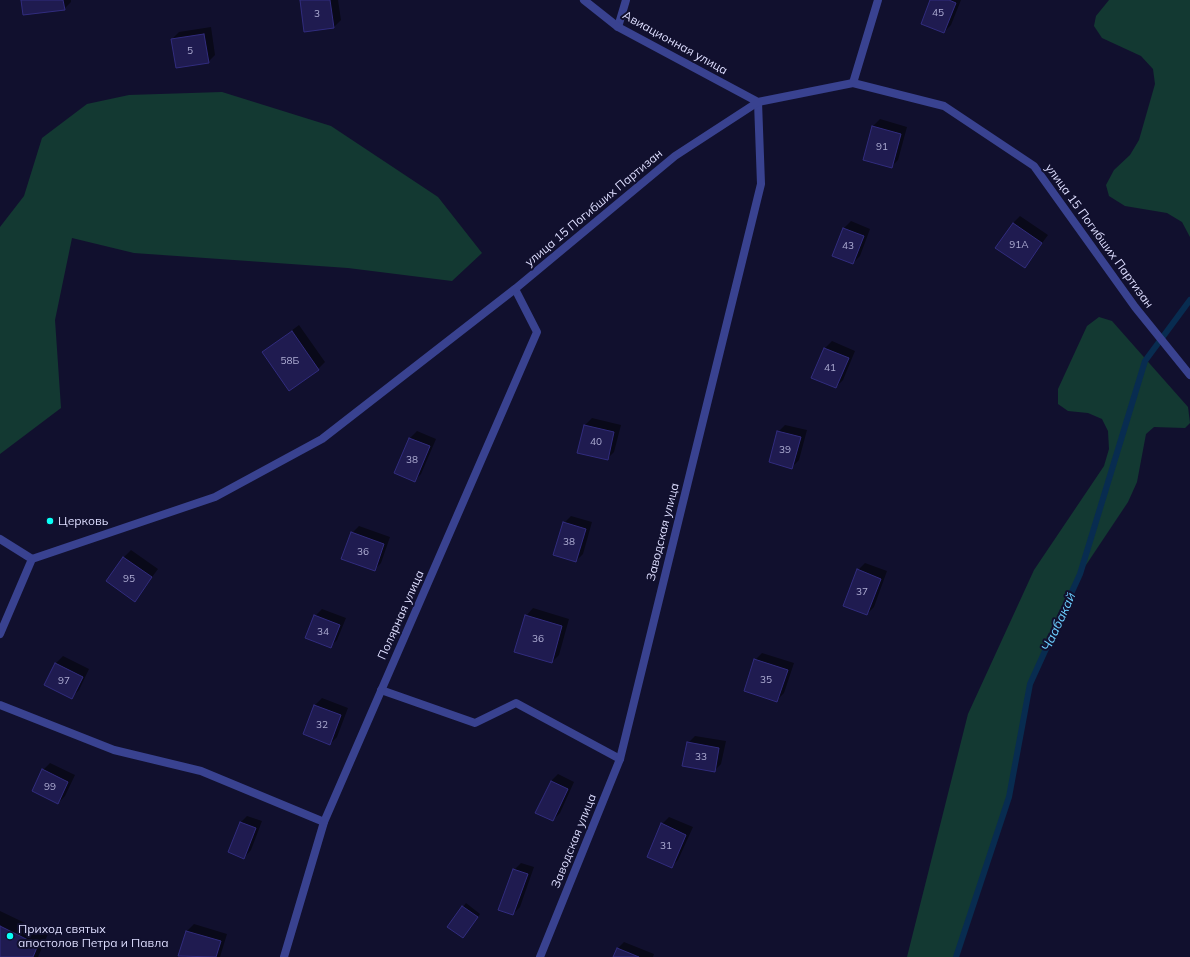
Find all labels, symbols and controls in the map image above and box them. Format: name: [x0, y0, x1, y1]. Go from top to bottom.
house number: 45: [932, 7, 944, 19]
house number: 3: [314, 8, 320, 20]
street label: Авиационная улица: [620, 8, 730, 78]
house number: 5: [187, 45, 193, 57]
house number: 91: [876, 141, 888, 153]
street label: улица 15 Погибших Партизан: [522, 146, 666, 270]
street label: улица 15 Погибших Партизан: [1042, 161, 1156, 311]
house number: 91А: [1009, 239, 1029, 251]
house number: 43: [842, 240, 854, 252]
house number: 58Б: [281, 355, 299, 367]
house number: 41: [824, 362, 836, 374]
house number: 40: [590, 436, 602, 448]
house number: 39: [779, 444, 791, 456]
house number: 38: [406, 454, 418, 466]
street label: Заводская улица: [644, 481, 682, 583]
place label: Церковь: [58, 514, 108, 528]
marker: Церковь: [45, 516, 55, 526]
house number: 38: [563, 536, 575, 548]
house number: 36: [357, 546, 369, 558]
street label: Полярная улица: [375, 568, 427, 662]
house number: 95: [123, 573, 135, 585]
house number: 37: [856, 586, 868, 598]
water label: Чаабакай: [1039, 590, 1079, 654]
house number: 34: [317, 626, 329, 638]
house number: 36: [532, 633, 544, 645]
house number: 35: [760, 674, 772, 686]
house number: 97: [58, 675, 70, 687]
house number: 32: [316, 719, 328, 731]
house number: 33: [695, 751, 707, 763]
house number: 99: [44, 781, 56, 793]
street label: Заводская улица: [548, 792, 600, 890]
house number: 31: [660, 840, 672, 852]
place label: Приход святых апостолов Петра и Павла: [18, 922, 169, 950]
marker: Приход святых апостолов Петра и Павла: [5, 931, 15, 941]

